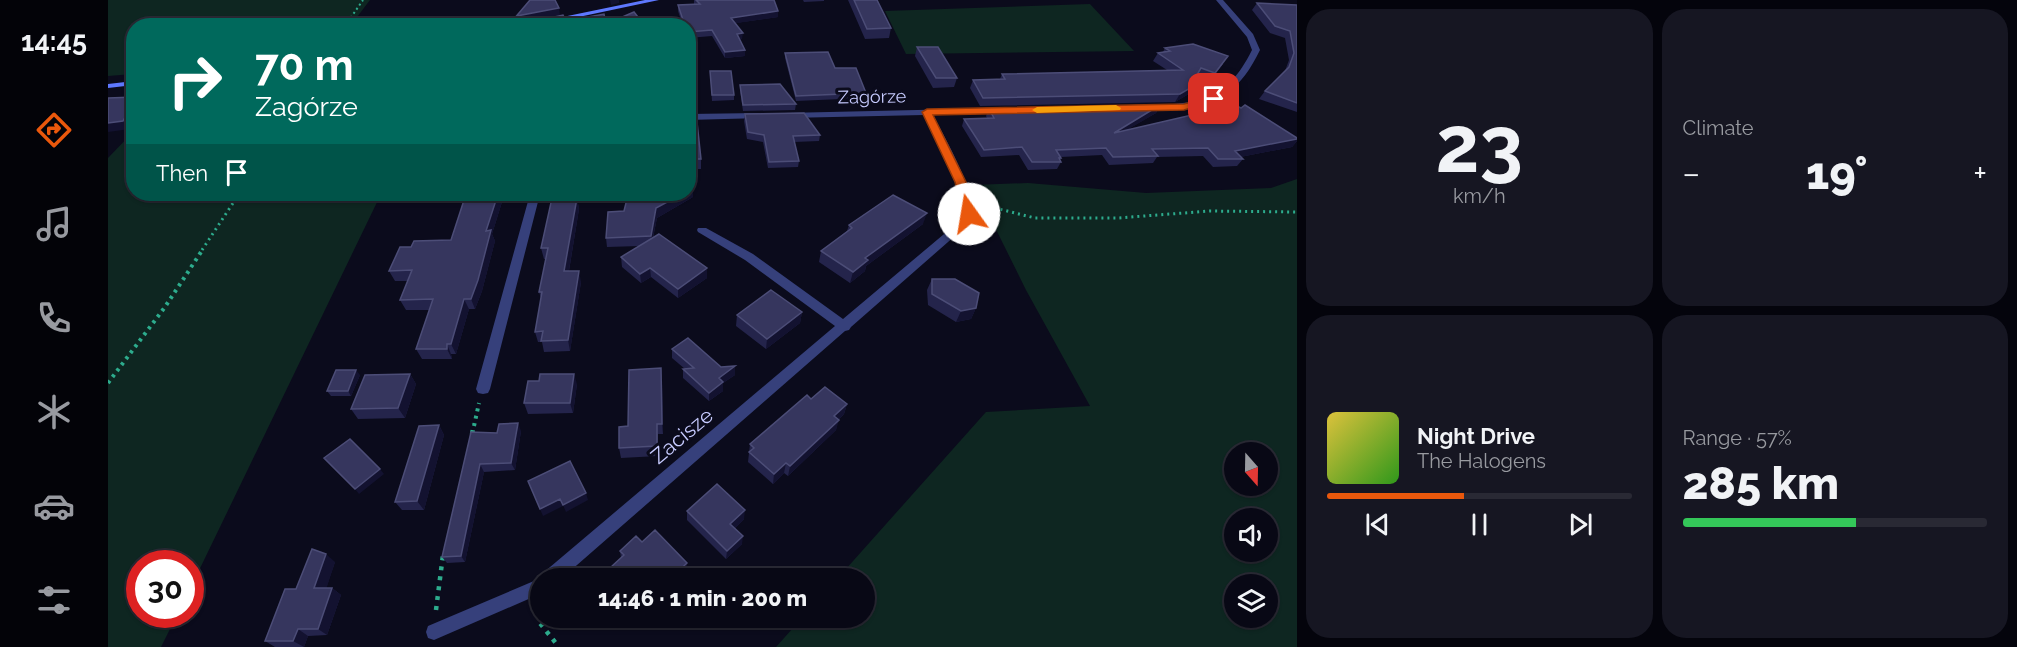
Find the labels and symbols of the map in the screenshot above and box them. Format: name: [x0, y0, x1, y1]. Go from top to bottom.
pin: [1188, 73, 1239, 124]
street label: Zagórze: [838, 85, 907, 108]
position arrow: [937, 182, 1001, 246]
street label: Zacisze: [646, 402, 718, 469]
north arrow: [1224, 442, 1278, 496]
speed limit sign: 30: [126, 550, 204, 628]

